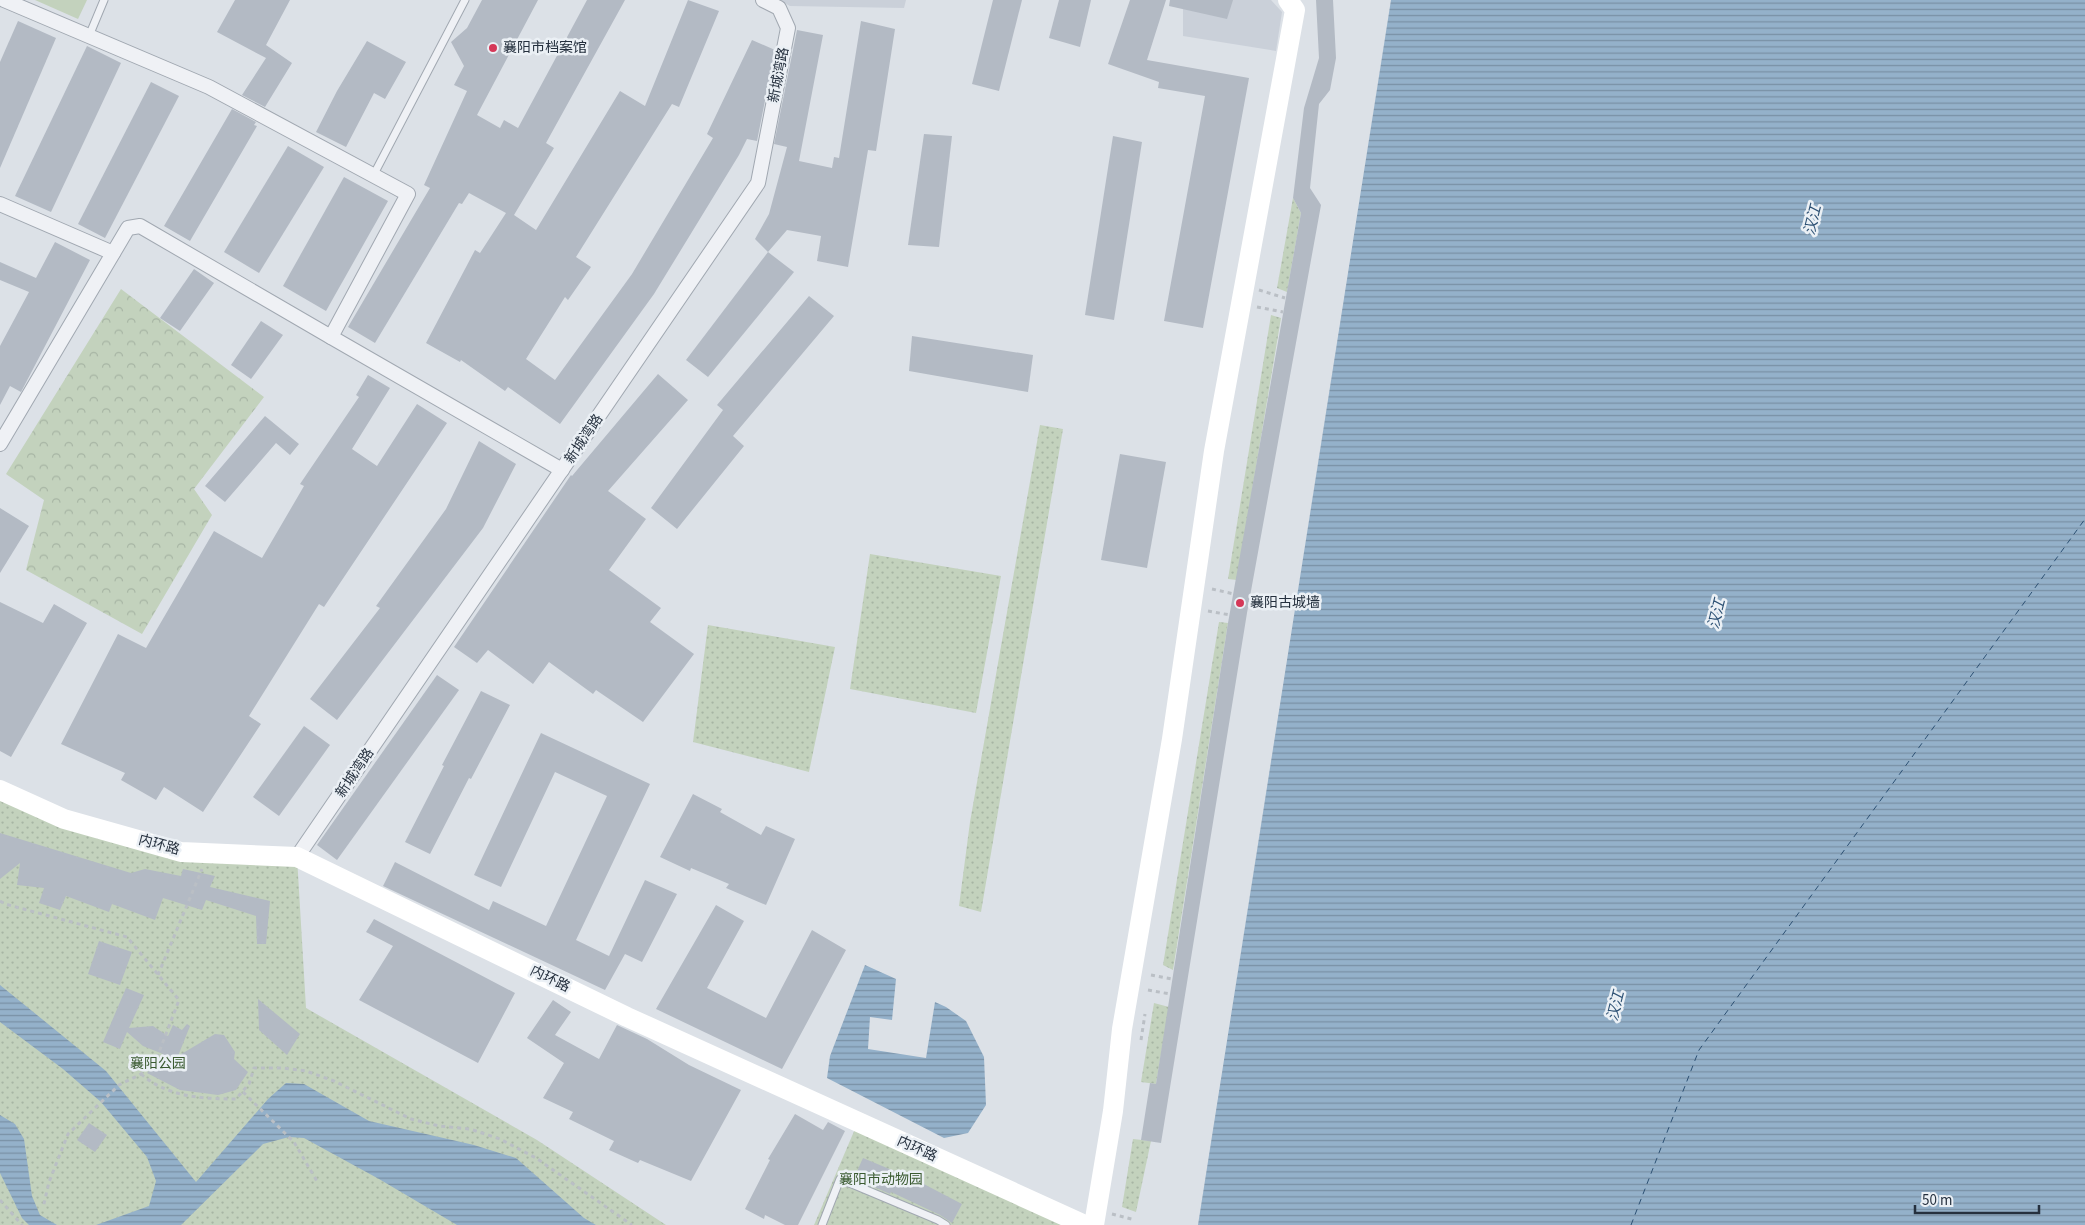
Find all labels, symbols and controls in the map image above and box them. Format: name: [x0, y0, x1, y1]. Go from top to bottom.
place label: 襄阳市档案馆: [503, 38, 587, 58]
marker: 襄阳市档案馆: [487, 42, 499, 54]
street label: 新城湾路: [764, 46, 794, 104]
water label: 汉江: [1799, 201, 1827, 237]
street label: 新城湾路: [560, 410, 608, 468]
place label: 襄阳古城墙: [1250, 593, 1320, 613]
water label: 汉江: [1703, 595, 1731, 631]
marker: 襄阳古城墙: [1234, 597, 1246, 609]
street label: 新城湾路: [331, 744, 379, 802]
street label: 内环路: [136, 830, 182, 860]
street label: 内环路: [527, 961, 573, 997]
water label: 汉江: [1602, 987, 1630, 1023]
park label: 襄阳公园: [130, 1054, 186, 1074]
street label: 内环路: [894, 1131, 940, 1167]
park label: 襄阳市动物园: [839, 1170, 923, 1190]
scale bar: [1915, 1182, 2039, 1214]
text: 50 m: [1922, 1190, 1952, 1211]

